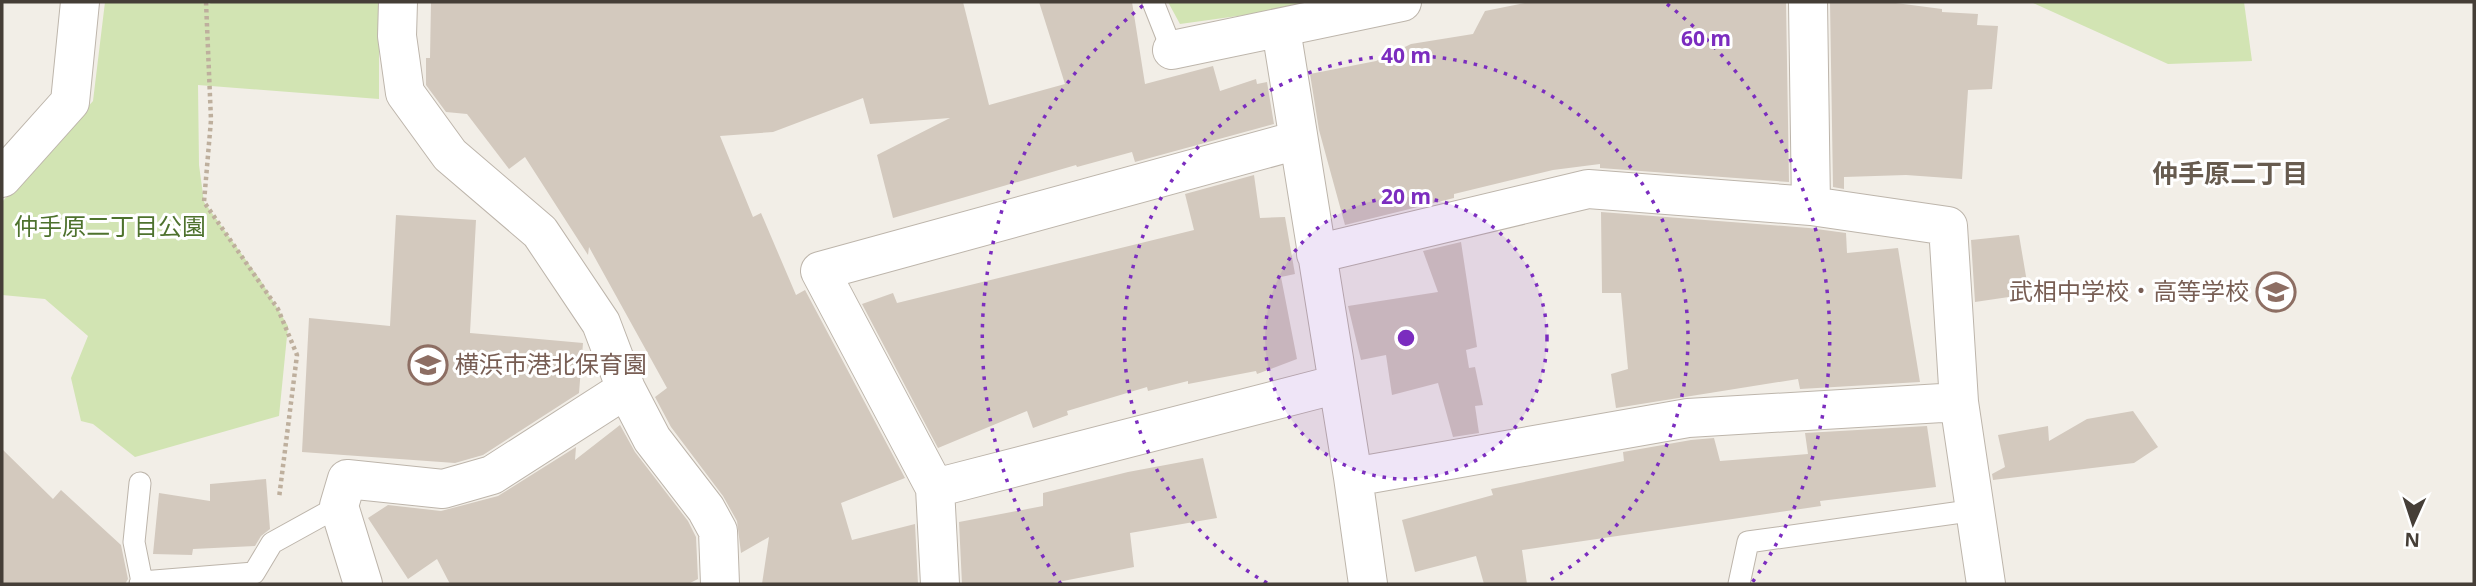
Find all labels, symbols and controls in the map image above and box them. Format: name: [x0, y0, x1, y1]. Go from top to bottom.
text: 60 m: [1681, 24, 1731, 52]
text: 40 m: [1381, 41, 1431, 69]
district label: 仲手原二丁目: [2152, 155, 2308, 191]
text: 20 m: [1381, 182, 1431, 210]
park label: 仲手原二丁目公園: [14, 209, 206, 242]
school or university icon: 武相中学校・高等学校: [2255, 271, 2297, 313]
place label: 武相中学校・高等学校: [2009, 274, 2249, 307]
centre of rings: [1394, 326, 1418, 350]
school or university icon: 横浜市港北保育園: [407, 344, 449, 386]
place label: 横浜市港北保育園: [455, 347, 647, 380]
north arrow: [2378, 488, 2448, 558]
text: N: [2404, 527, 2421, 553]

